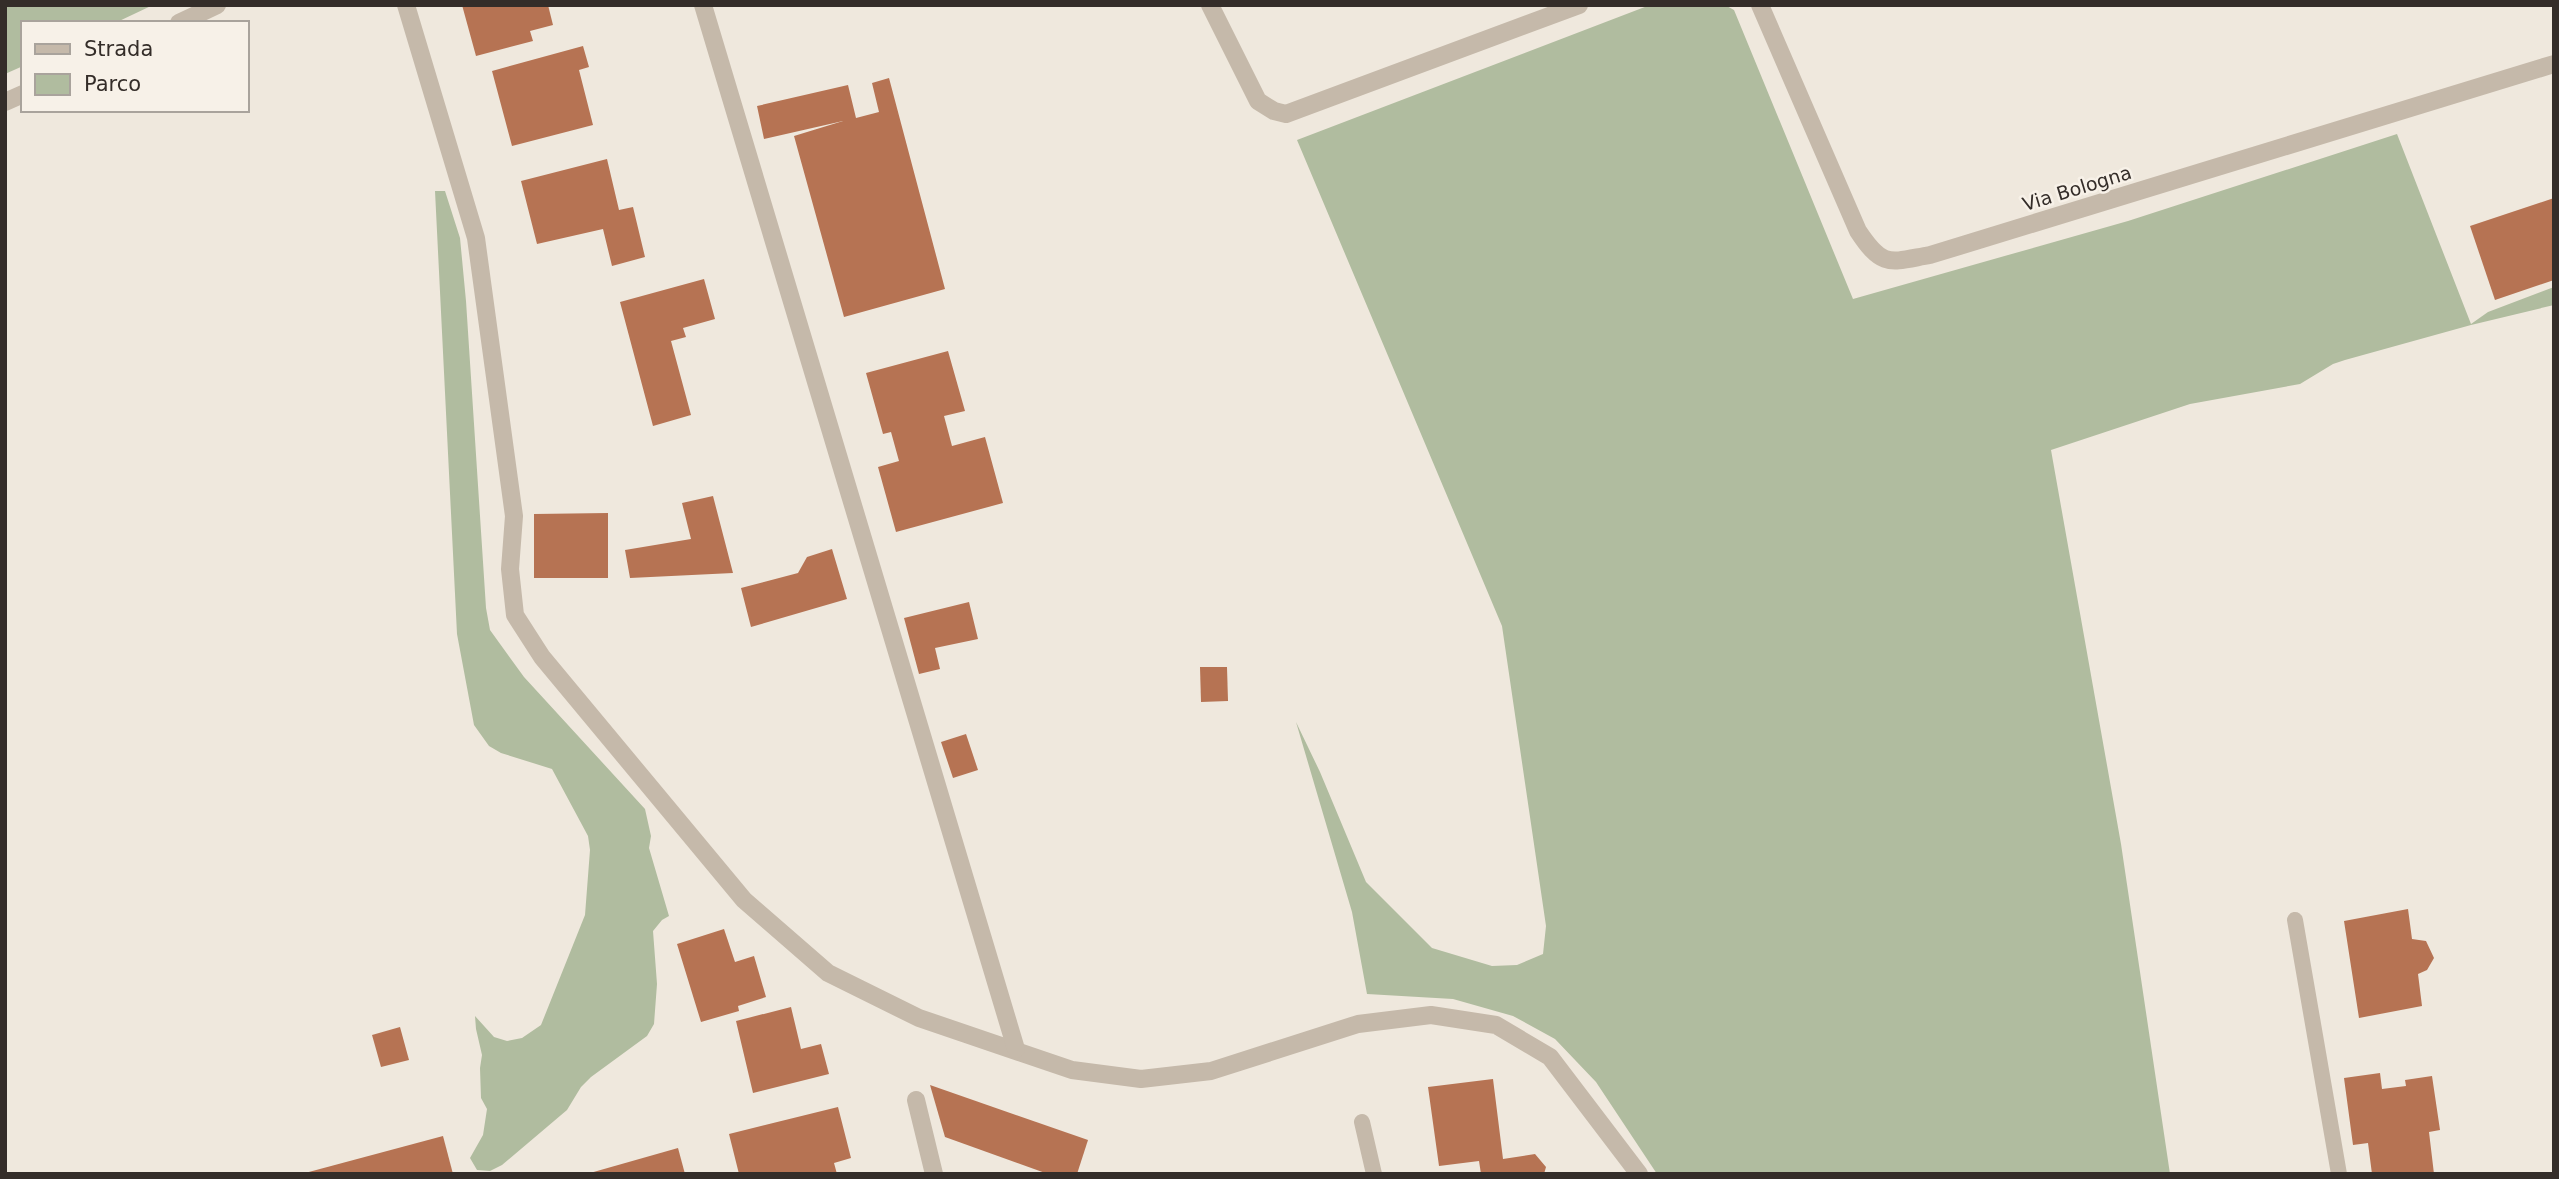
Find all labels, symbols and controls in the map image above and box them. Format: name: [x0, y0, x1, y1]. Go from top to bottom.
legend: [21, 21, 248, 112]
text: Strada: [84, 37, 153, 61]
text: Parco: [84, 72, 141, 96]
street label: Via Bologna: [2020, 161, 2134, 215]

